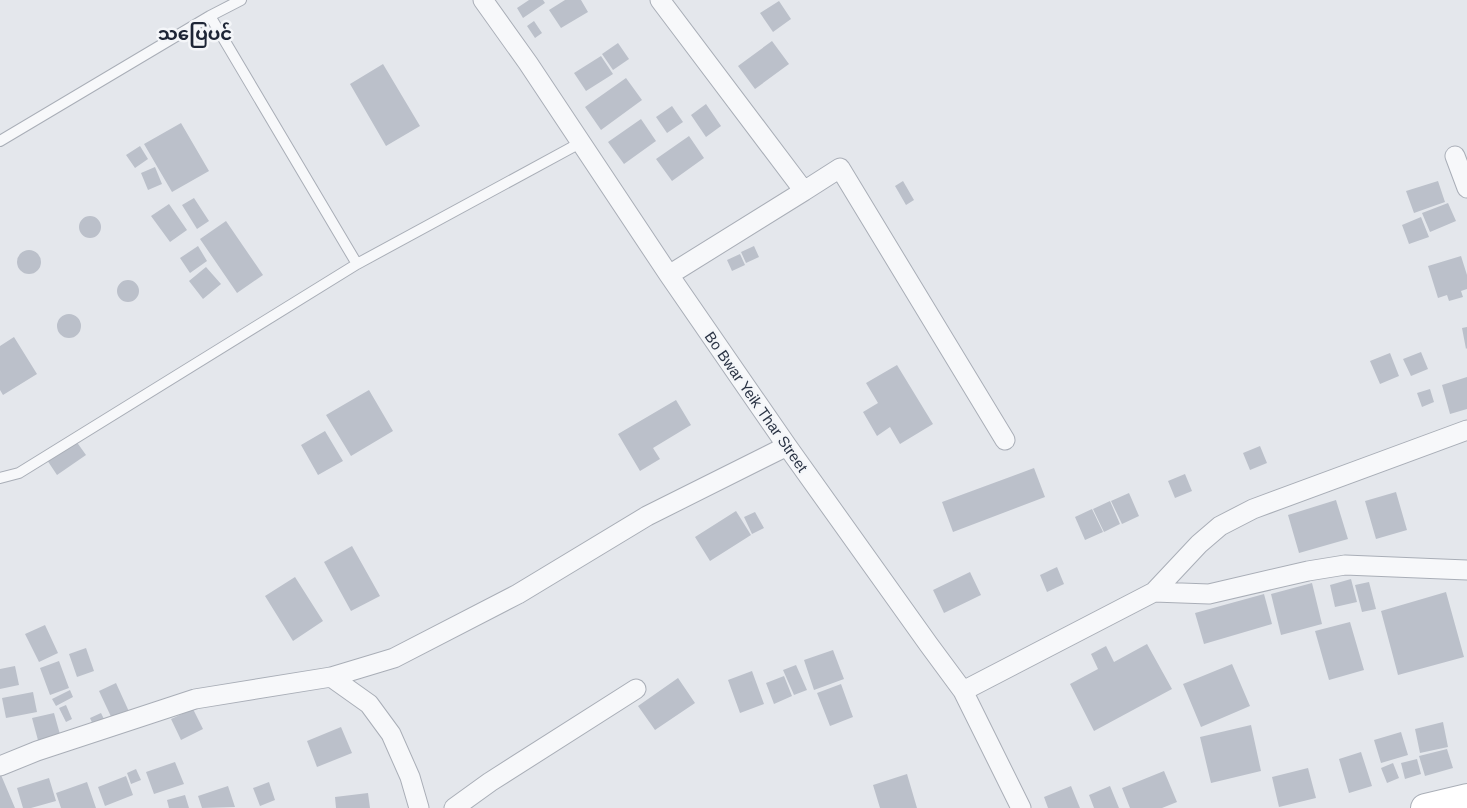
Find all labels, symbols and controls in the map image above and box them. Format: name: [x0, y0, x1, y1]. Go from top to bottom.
district label: သပြေပင်: [158, 22, 232, 48]
street label: Bo Bwar Yeik Thar Street: [701, 328, 812, 476]

